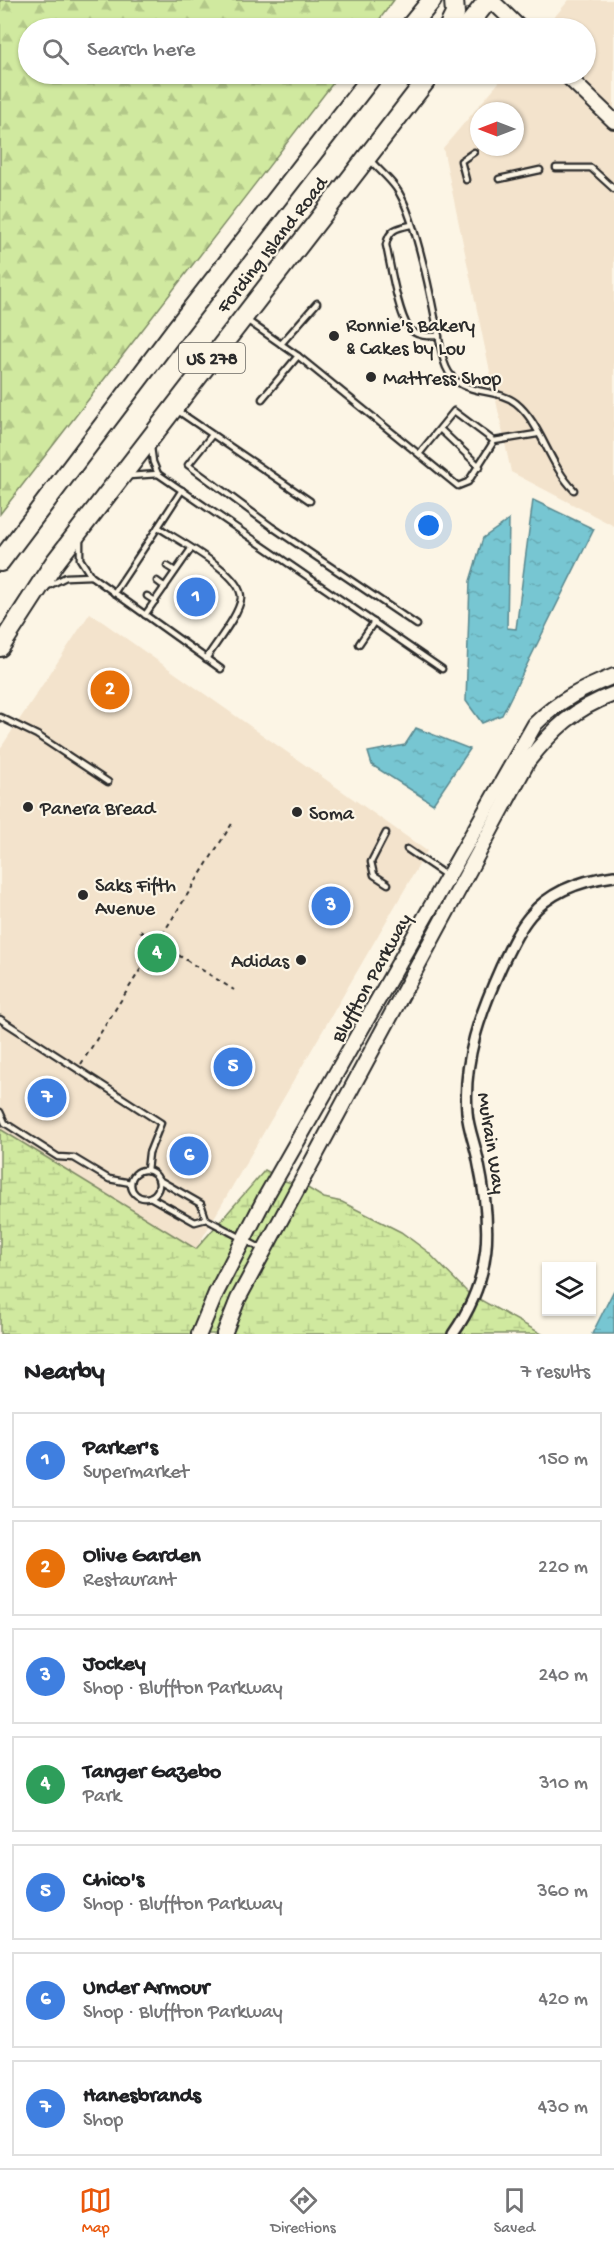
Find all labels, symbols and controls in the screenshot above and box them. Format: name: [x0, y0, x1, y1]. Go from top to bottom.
search box: [18, 18, 596, 84]
icon: search: [39, 35, 72, 68]
text: Search here: [87, 38, 195, 64]
north arrow: [470, 102, 524, 156]
street label: Fording Island Road: [213, 172, 336, 320]
place label: Ronnie's Bakery & Cakes by Lou: [346, 316, 475, 362]
marker: Ronnie's Bakery & Cakes by Lou: [327, 329, 341, 343]
road number: US 278: [179, 343, 245, 373]
place label: Mattress Shop: [383, 369, 502, 392]
marker: Mattress Shop: [364, 370, 378, 384]
your location: [414, 511, 443, 540]
pin: 1: [176, 574, 216, 620]
pin: 2: [90, 668, 130, 712]
place label: Panera Bread: [39, 799, 158, 822]
marker: Panera Bread: [21, 800, 35, 814]
place label: Soma: [309, 804, 355, 827]
marker: Soma: [290, 805, 304, 819]
place label: Saks Fifth Avenue: [95, 876, 176, 922]
pin: 3: [312, 884, 350, 928]
marker: Saks Fifth Avenue: [76, 888, 90, 902]
street label: Bluffton Parkway: [328, 910, 418, 1048]
pin: 4: [138, 930, 176, 976]
place label: Adidas: [231, 952, 290, 975]
marker: Adidas: [294, 953, 308, 967]
pin: 5: [214, 1044, 252, 1090]
pin: 7: [28, 1076, 66, 1120]
street label: Mulrain Way: [470, 1091, 509, 1196]
pin: 6: [170, 1134, 208, 1178]
map controls: [542, 1262, 596, 1316]
button: layers: [542, 1262, 596, 1316]
text: Nearby: [24, 1358, 105, 1389]
text: 7 results: [521, 1362, 590, 1385]
text: Parker's: [83, 1436, 158, 1462]
text: 1: [41, 1449, 50, 1472]
text: 150 m: [539, 1449, 588, 1472]
text: Supermarket: [83, 1462, 189, 1485]
text: Olive Garden: [83, 1544, 201, 1570]
text: 2: [41, 1557, 50, 1580]
text: 220 m: [538, 1557, 588, 1580]
text: Restaurant: [83, 1570, 176, 1593]
text: Jockey: [83, 1652, 146, 1678]
text: 3: [40, 1665, 51, 1688]
text: 240 m: [538, 1665, 588, 1688]
text: Shop · Bluffton Parkway: [83, 1678, 283, 1701]
text: Tanger Gazebo: [83, 1760, 221, 1786]
text: 4: [41, 1773, 50, 1796]
text: 310 m: [539, 1773, 588, 1796]
text: Park: [83, 1786, 121, 1809]
text: Chico's: [83, 1868, 144, 1894]
text: 5: [40, 1881, 51, 1904]
text: 360 m: [537, 1881, 588, 1904]
text: Shop · Bluffton Parkway: [83, 1894, 283, 1917]
text: Under Armour: [83, 1976, 209, 2002]
text: 6: [40, 1989, 51, 2012]
text: 420 m: [538, 1989, 588, 2012]
text: Shop · Bluffton Parkway: [83, 2002, 283, 2025]
text: Hanesbrands: [83, 2084, 201, 2110]
text: 7: [40, 2097, 51, 2120]
text: 430 m: [538, 2097, 588, 2120]
text: Shop: [83, 2110, 123, 2133]
tab: Map: [79, 2184, 112, 2239]
tab: Directions: [270, 2184, 336, 2239]
tab: Saved: [494, 2184, 535, 2239]

